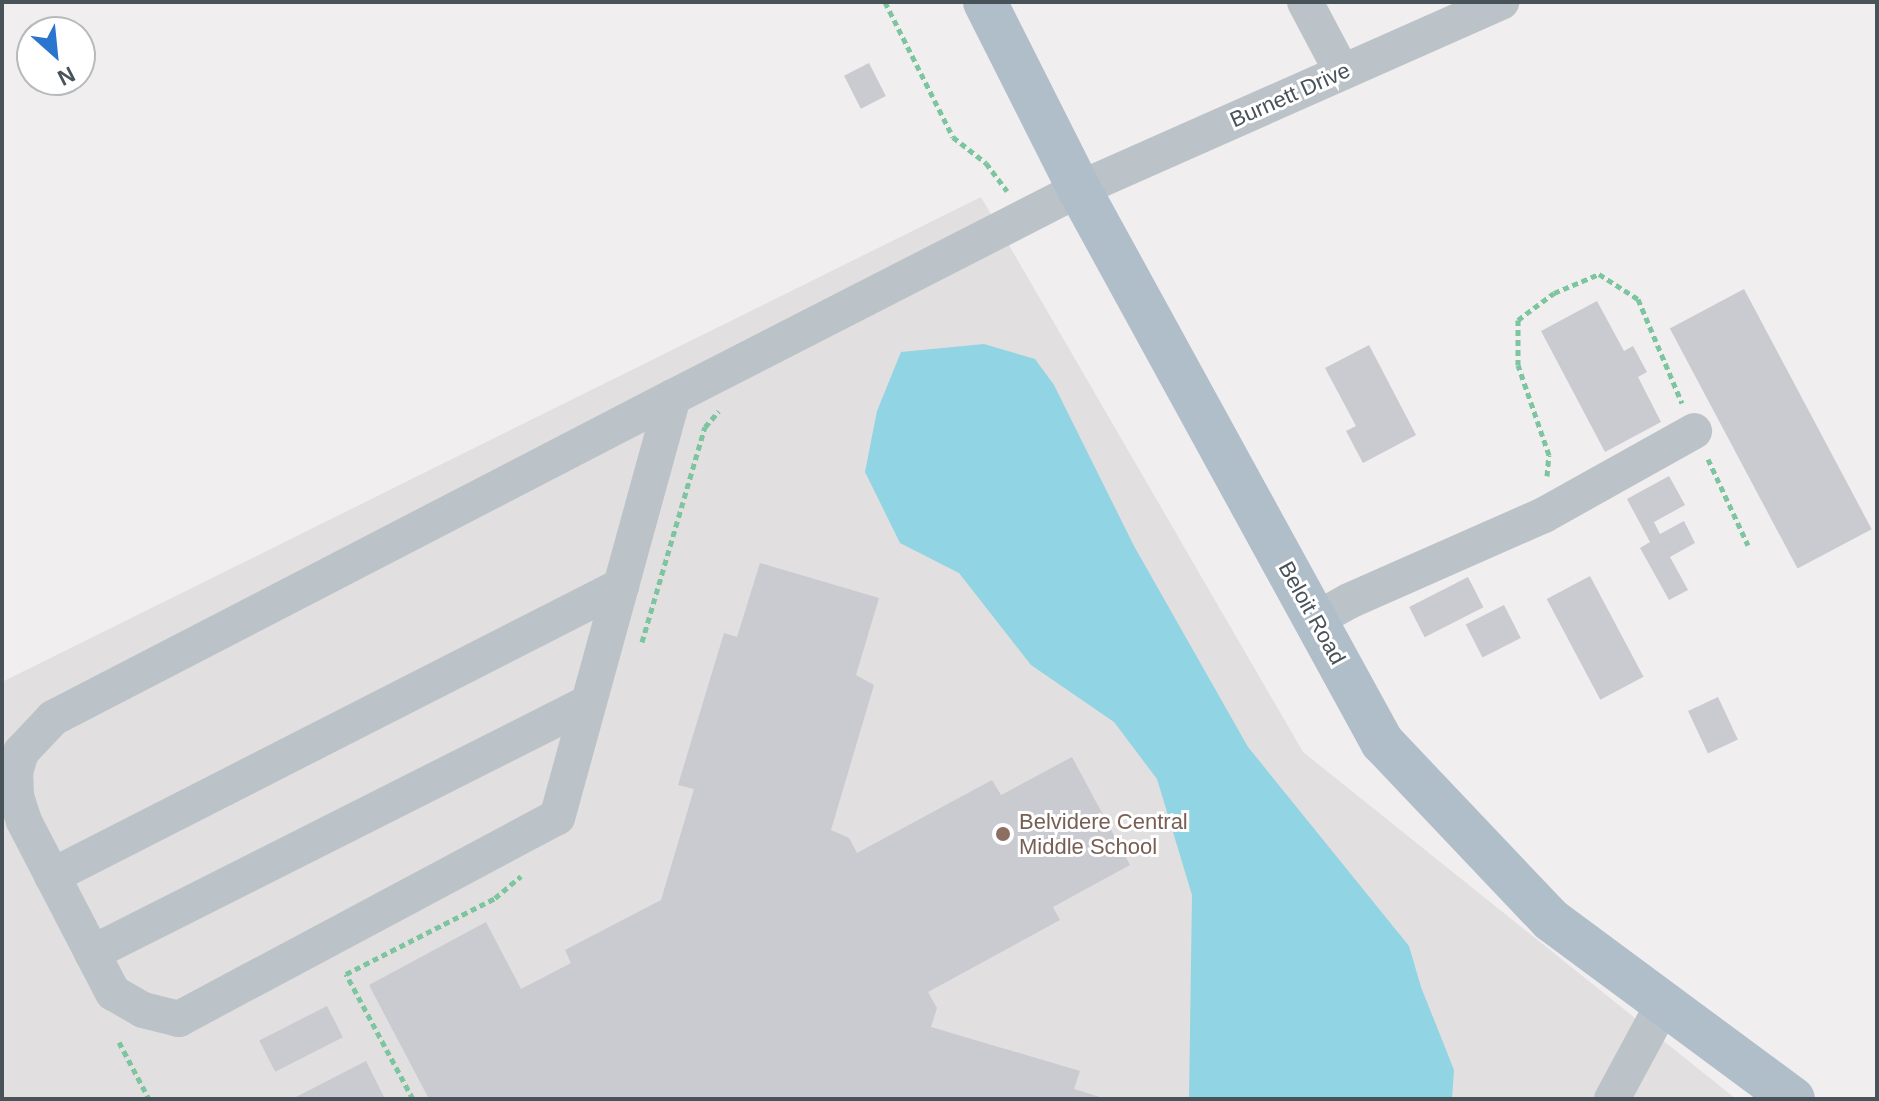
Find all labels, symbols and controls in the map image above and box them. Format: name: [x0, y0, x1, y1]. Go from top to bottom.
north arrow: [16, 16, 96, 96]
street label: Burnett Drive: [1226, 57, 1354, 133]
text: N: [53, 61, 79, 91]
street label: Beloit Road: [1273, 557, 1351, 669]
place label: Belvidere Central Middle School: [1019, 808, 1188, 860]
marker: Belvidere Central Middle School: [994, 825, 1012, 843]

